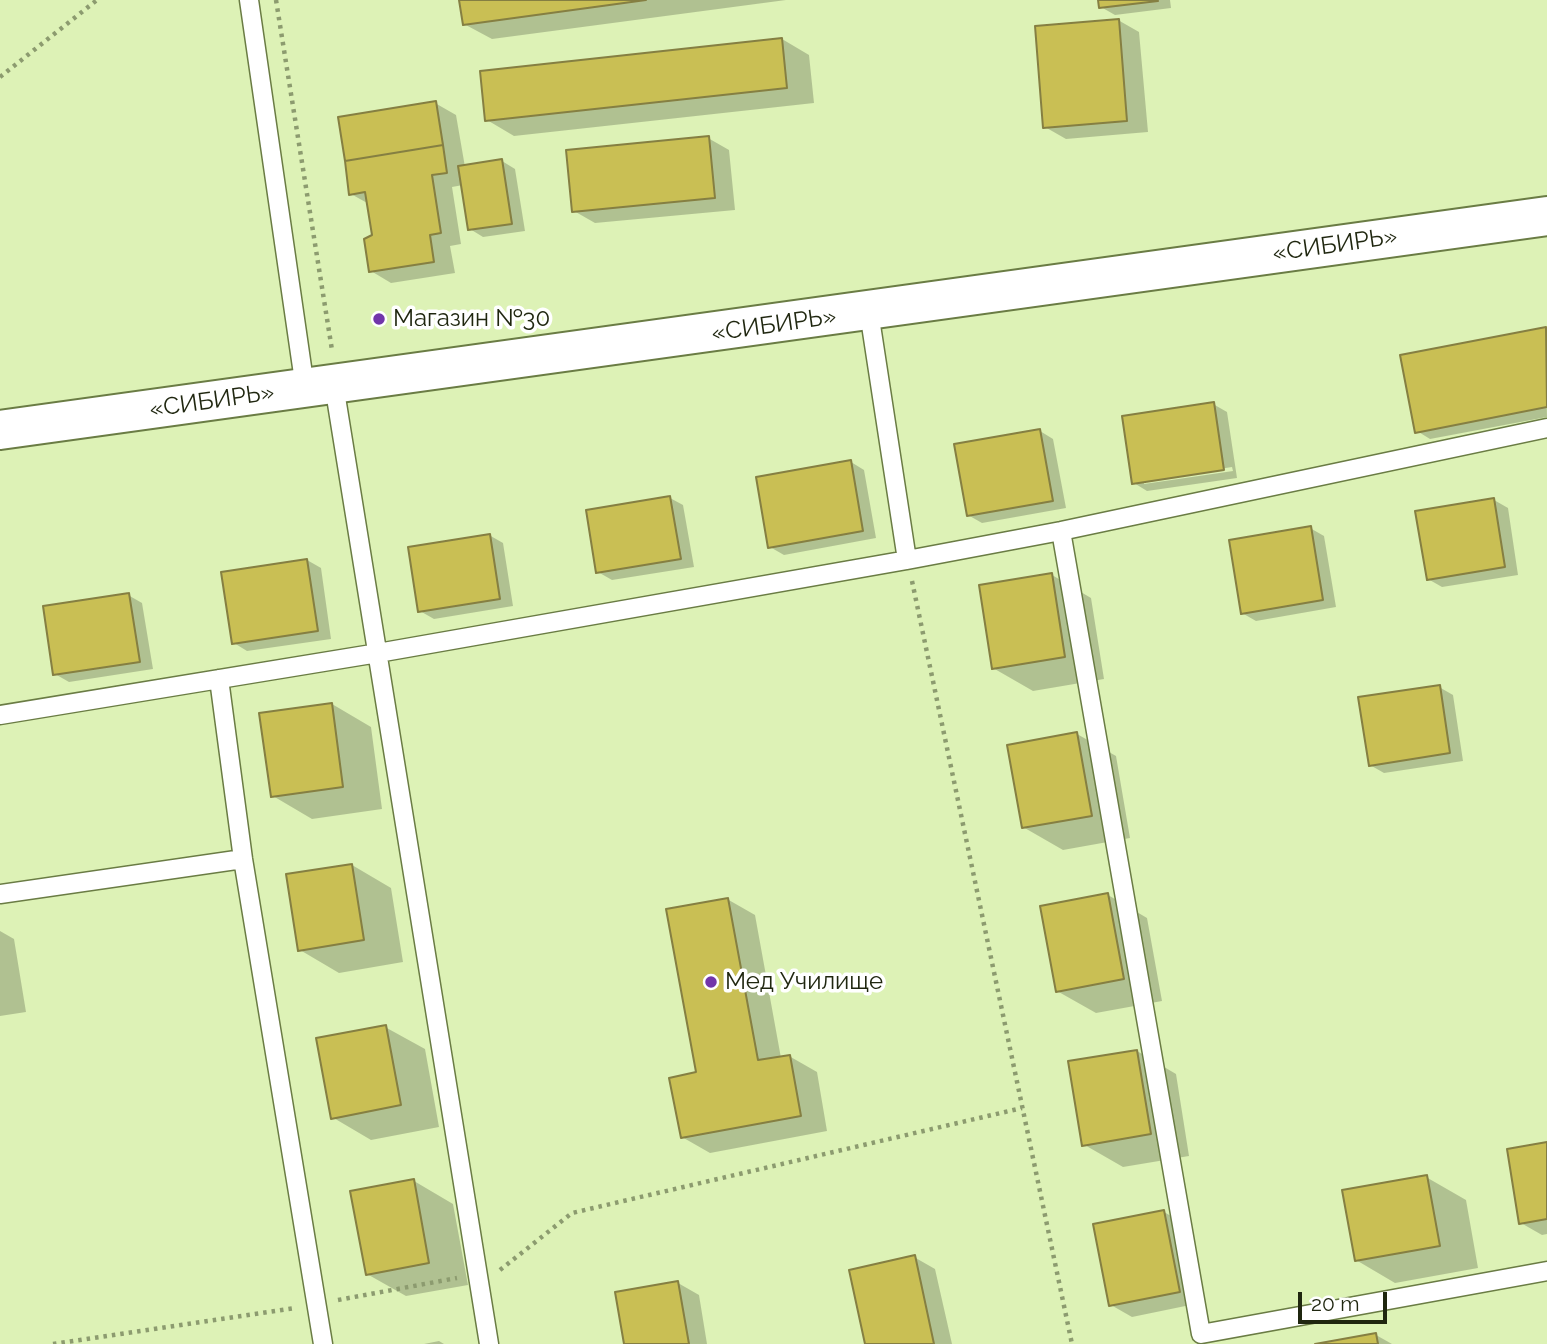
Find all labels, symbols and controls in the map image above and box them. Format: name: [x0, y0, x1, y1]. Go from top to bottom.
street label: «СИБИРЬ»: [1271, 222, 1399, 268]
street label: «СИБИРЬ»: [710, 302, 838, 348]
place label: Магазин №30: [393, 305, 550, 333]
marker: Магазин №30: [371, 311, 387, 327]
street label: «СИБИРЬ»: [148, 378, 276, 424]
place label: Мед Училище: [725, 968, 883, 996]
marker: Мед Училище: [703, 974, 719, 990]
scale bar: [1302, 1278, 1391, 1322]
text: 20 m: [1311, 1291, 1359, 1316]

